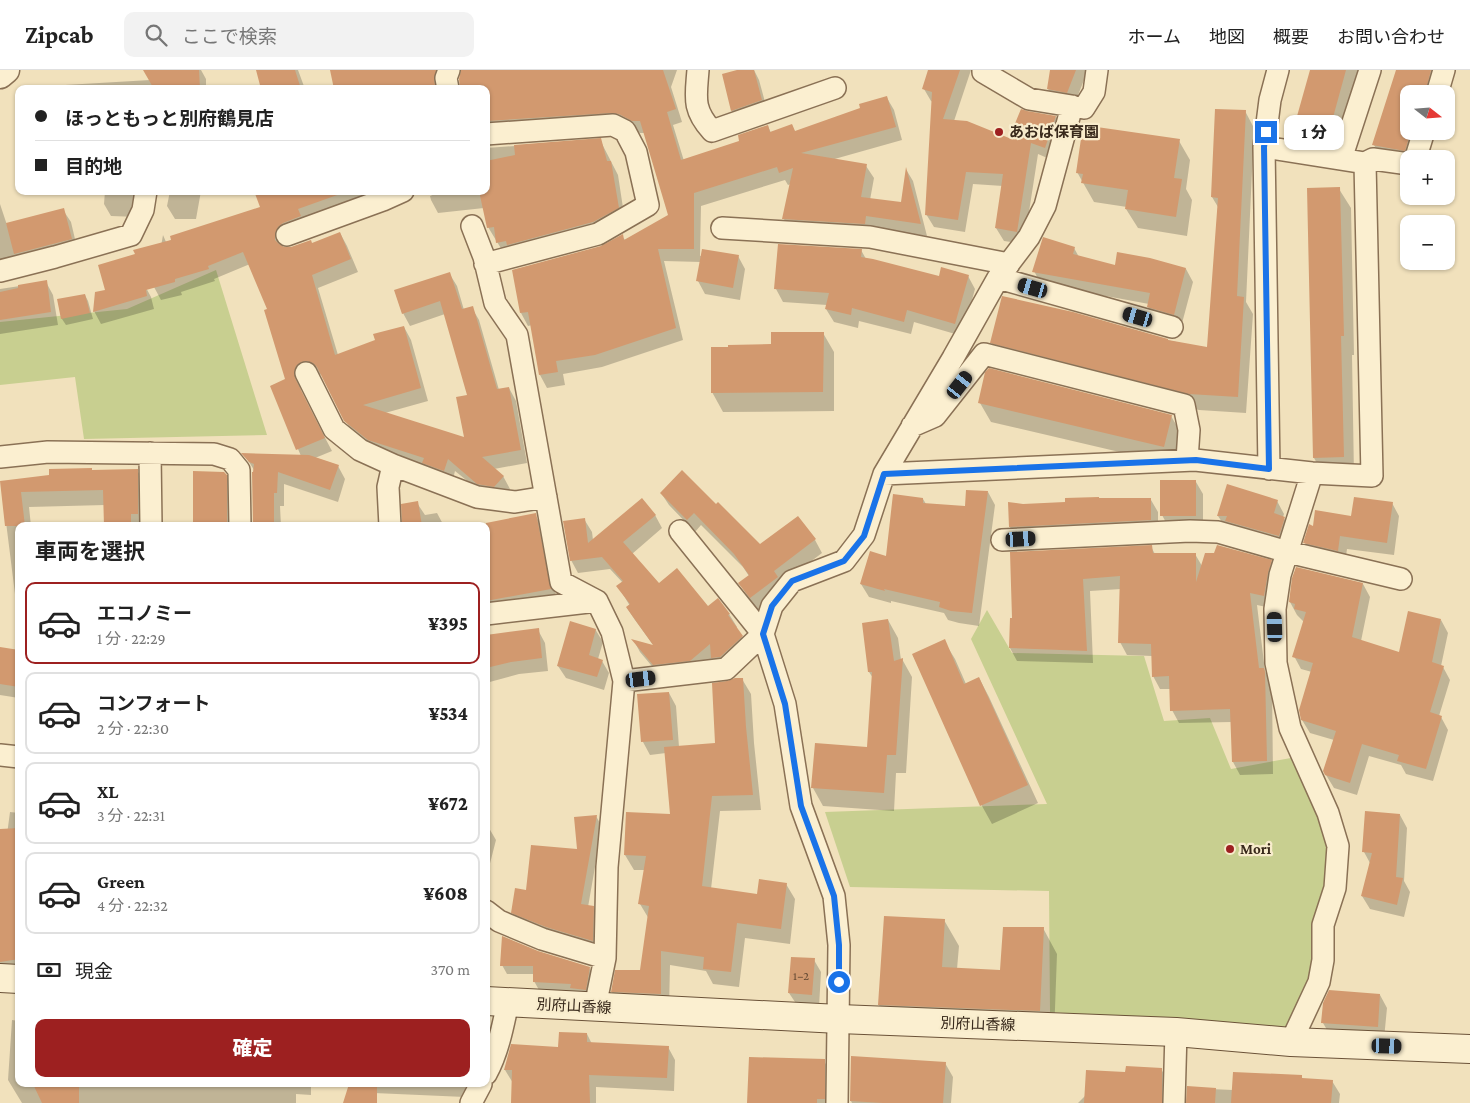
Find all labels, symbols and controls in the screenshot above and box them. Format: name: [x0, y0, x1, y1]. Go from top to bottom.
search box: [124, 12, 474, 57]
text: Zipcab: [25, 21, 94, 48]
icon: search: [142, 21, 170, 49]
text: ここで検索: [182, 26, 277, 47]
text: ホーム: [1128, 27, 1181, 47]
text: 地図: [1209, 27, 1245, 47]
text: 概要: [1273, 27, 1309, 47]
text: お問い合わせ: [1337, 27, 1445, 47]
north arrow: [1400, 85, 1455, 140]
map controls: [1400, 85, 1455, 270]
text: ほっともっと別府鶴見店: [65, 108, 274, 129]
callout: 1 分: [1284, 114, 1344, 150]
route end: [1255, 121, 1277, 143]
place label: あおば保育園: [1009, 124, 1099, 140]
text: 1 分: [1301, 124, 1327, 141]
marker: あおば保育園: [993, 126, 1005, 138]
button: +: [1400, 150, 1455, 205]
text: 目的地: [65, 156, 122, 177]
button: −: [1400, 215, 1455, 270]
car: [1016, 277, 1049, 299]
car: [1121, 306, 1154, 328]
car: [944, 369, 975, 401]
car: [1005, 531, 1036, 547]
text: 車両を選択: [35, 539, 145, 564]
icon: car: [37, 601, 82, 646]
text: エコノミー: [97, 603, 192, 624]
car: [1266, 612, 1283, 642]
text: ¥395: [428, 613, 468, 634]
text: 1 分 · 22:29: [97, 630, 166, 647]
car: [625, 670, 656, 688]
icon: car: [37, 691, 82, 736]
text: コンフォート: [97, 693, 210, 714]
text: ¥534: [429, 703, 468, 724]
text: 2 分 · 22:30: [97, 720, 169, 737]
icon: car: [37, 781, 82, 826]
text: XL: [97, 781, 119, 802]
text: ¥672: [428, 793, 468, 814]
text: 3 分 · 22:31: [97, 807, 165, 824]
place label: Mori: [1240, 841, 1272, 857]
marker: Mori: [1224, 843, 1236, 855]
icon: car: [37, 871, 82, 916]
text: Green: [97, 871, 145, 892]
text: ¥608: [423, 883, 468, 904]
text: 4 分 · 22:32: [97, 897, 168, 914]
icon: cash: [35, 956, 63, 984]
text: 現金: [75, 961, 113, 982]
text: 370 m: [431, 961, 470, 978]
house number: 1−2: [793, 969, 809, 983]
route start: [828, 971, 850, 993]
street label: 別府山香線: [536, 996, 612, 1016]
street label: 別府山香線: [940, 1015, 1016, 1033]
button: 確定: [35, 1019, 470, 1077]
car: [1371, 1038, 1402, 1054]

